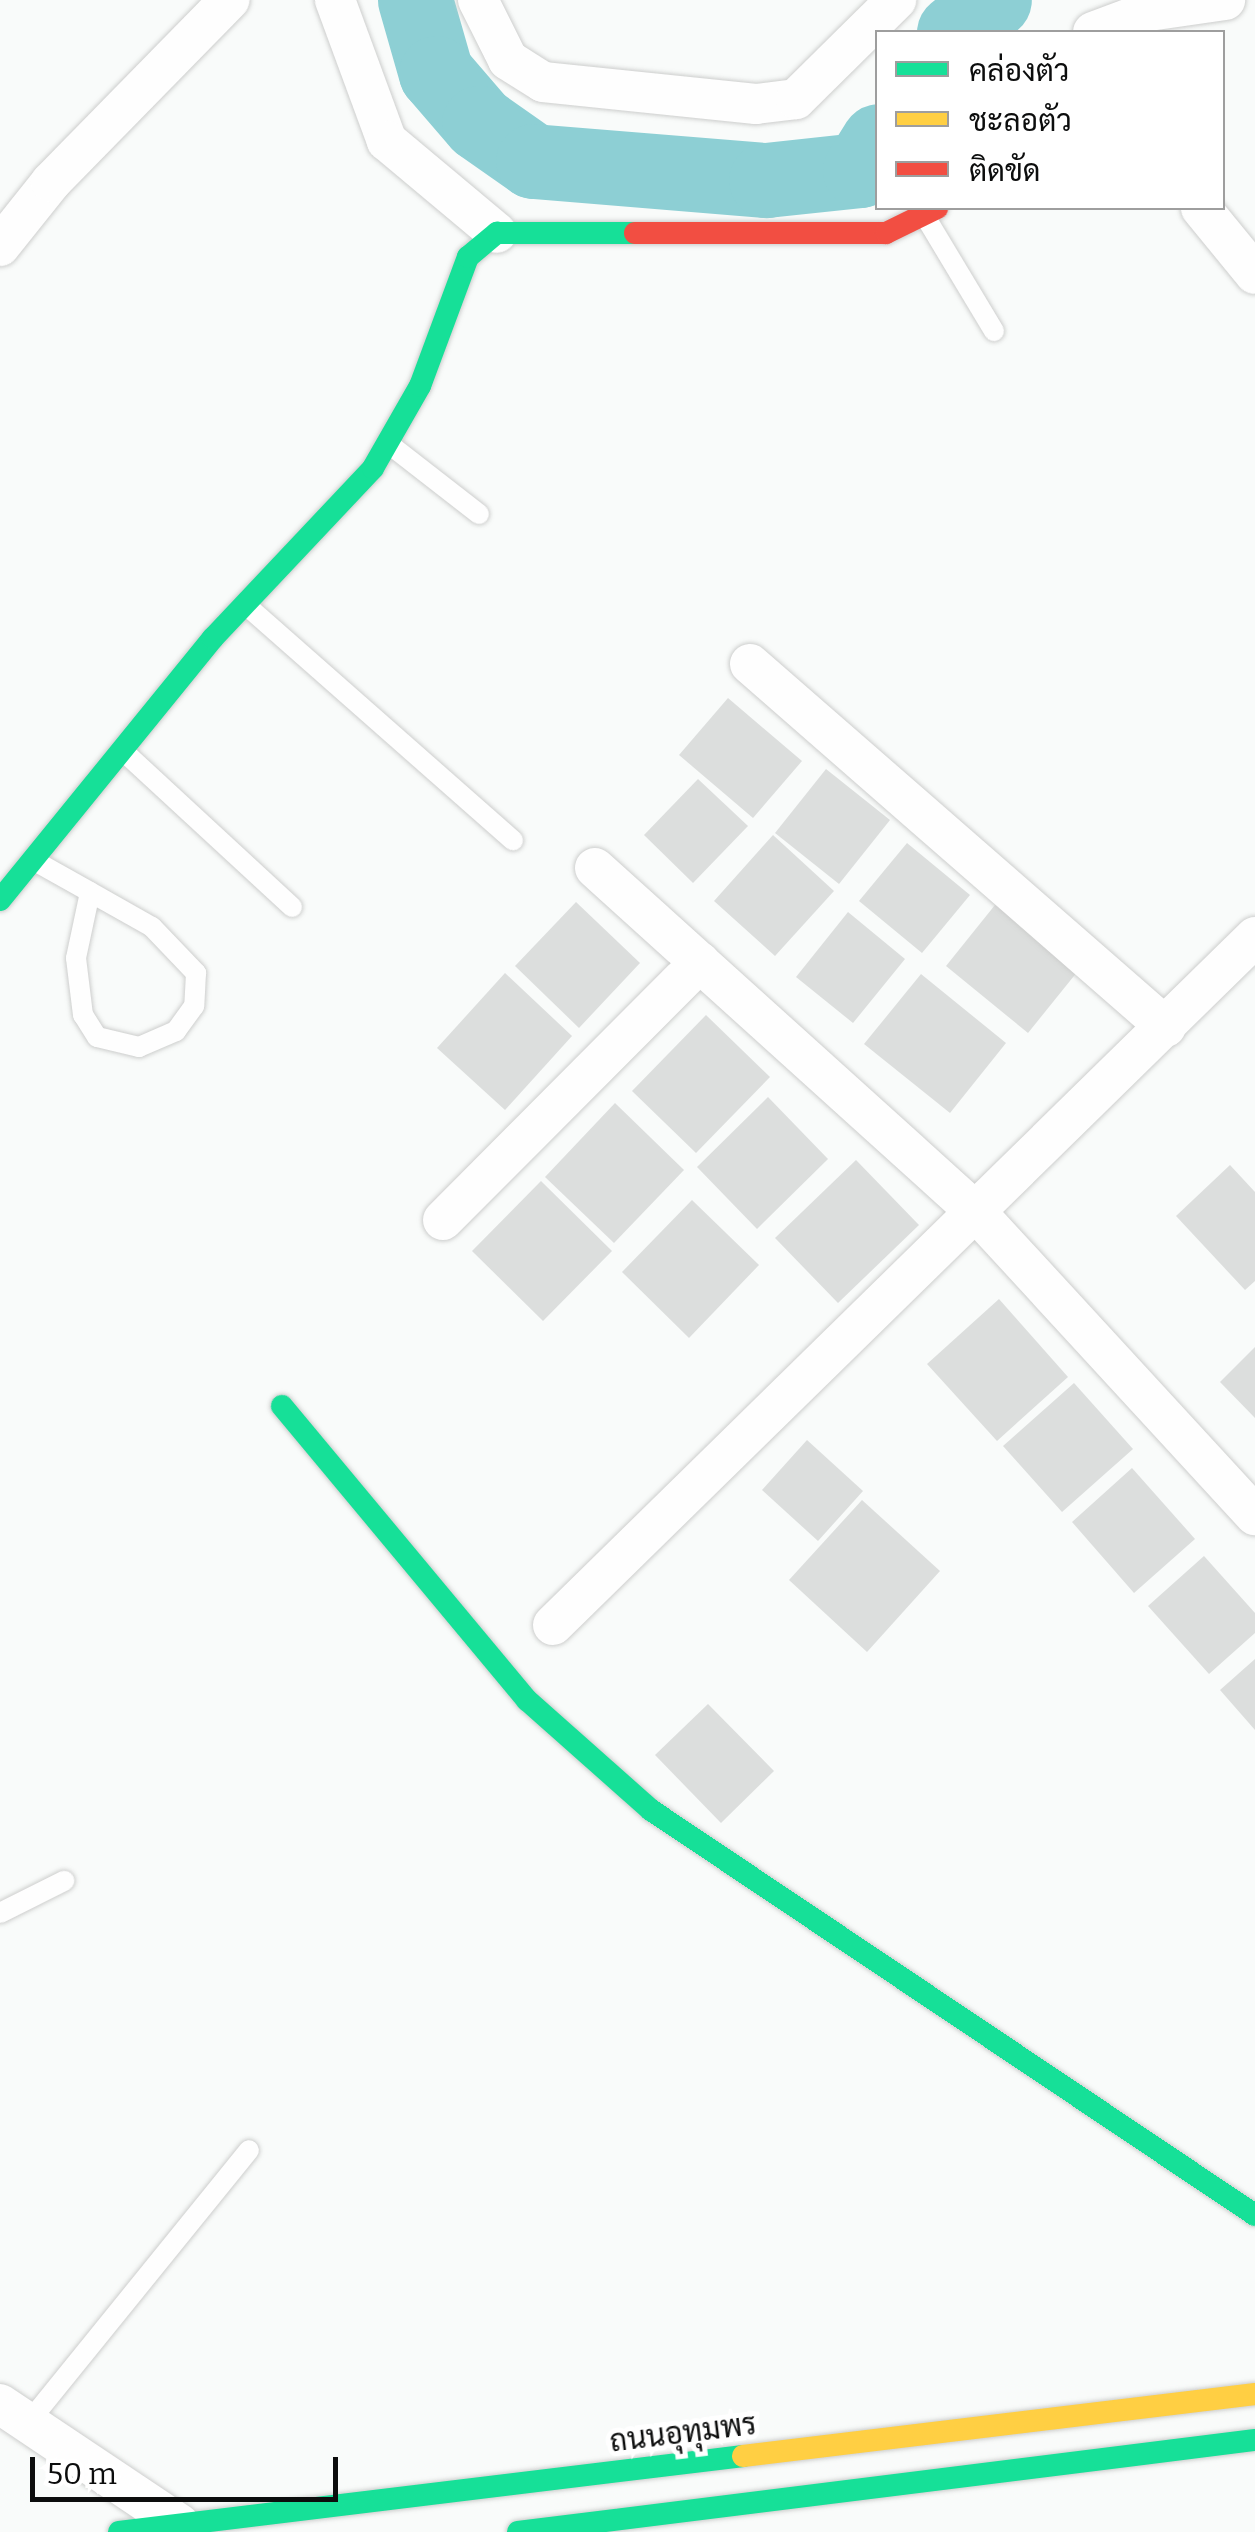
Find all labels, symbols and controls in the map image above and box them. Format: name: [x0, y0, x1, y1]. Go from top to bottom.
legend: [875, 30, 1225, 210]
text: คล่องตัว: [969, 53, 1069, 89]
text: ชะลอตัว: [969, 103, 1072, 139]
text: ติดขัด: [969, 153, 1041, 189]
street label: ถนนอุทุมพร: [608, 2406, 758, 2460]
scale bar: [35, 2437, 342, 2499]
text: 50 m: [47, 2456, 117, 2492]

